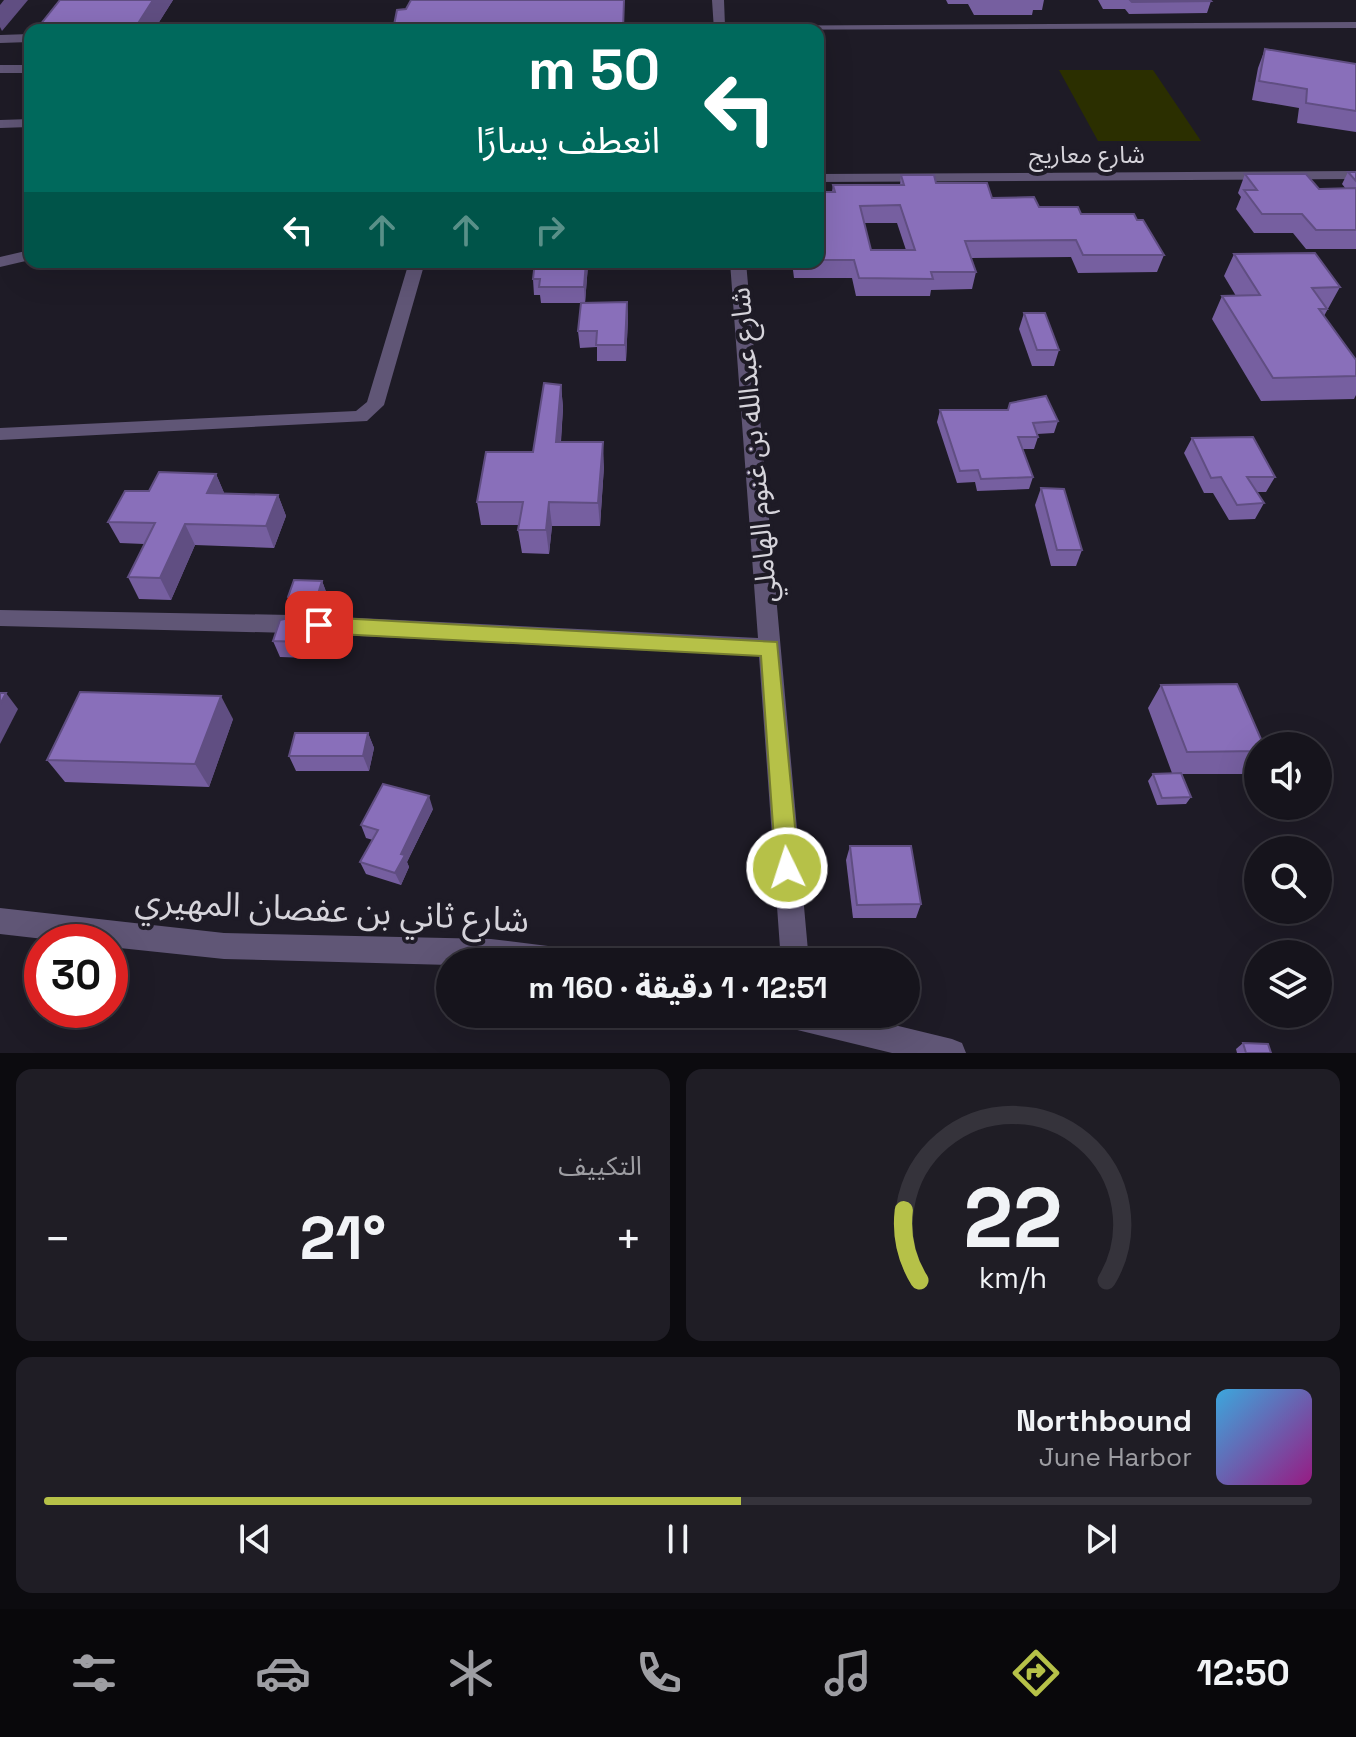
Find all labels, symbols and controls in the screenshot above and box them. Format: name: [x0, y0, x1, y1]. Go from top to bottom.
text: 50 m: [528, 34, 660, 105]
icon: left: [688, 56, 792, 160]
text: انعطف يسارًا: [476, 118, 660, 164]
street label: شارع معاريج: [1029, 139, 1145, 172]
icon: left: [276, 208, 320, 252]
icon: ahead: [360, 208, 404, 252]
icon: ahead: [444, 208, 488, 252]
icon: right: [528, 208, 572, 252]
street label: شارع عبدالله بن غنوم الهاملي: [721, 286, 788, 604]
pin: [285, 591, 353, 659]
icon: arrive: [297, 603, 341, 647]
map controls: [1244, 732, 1332, 1028]
button: sound: [1244, 732, 1332, 820]
position arrow: [745, 826, 829, 910]
button: search: [1244, 836, 1332, 924]
street label: شارع ثاني بن عفصان المهيري: [134, 878, 530, 946]
speed limit sign: 30: [24, 924, 128, 1028]
button: layers: [1244, 940, 1332, 1028]
text: 12:51 · 1 دقيقة · 160 m: [528, 968, 828, 1007]
text: التكييف: [558, 1149, 642, 1183]
text: 22: [964, 1165, 1062, 1271]
text: 21°: [300, 1200, 386, 1277]
text: −: [44, 1211, 71, 1267]
text: +: [615, 1211, 642, 1267]
text: km/h: [979, 1260, 1047, 1296]
text: Northbound: [1016, 1401, 1192, 1440]
text: June Harbor: [1039, 1440, 1192, 1474]
icon: previous: [233, 1517, 277, 1561]
icon: pause: [656, 1517, 700, 1561]
icon: next: [1079, 1517, 1123, 1561]
icon: filters: [66, 1645, 122, 1701]
icon: car: [255, 1645, 311, 1701]
icon: climate: [443, 1645, 499, 1701]
icon: phone: [631, 1645, 687, 1701]
icon: music: [820, 1645, 876, 1701]
icon: directions: [1008, 1645, 1064, 1701]
text: 12:50: [1197, 1650, 1290, 1696]

